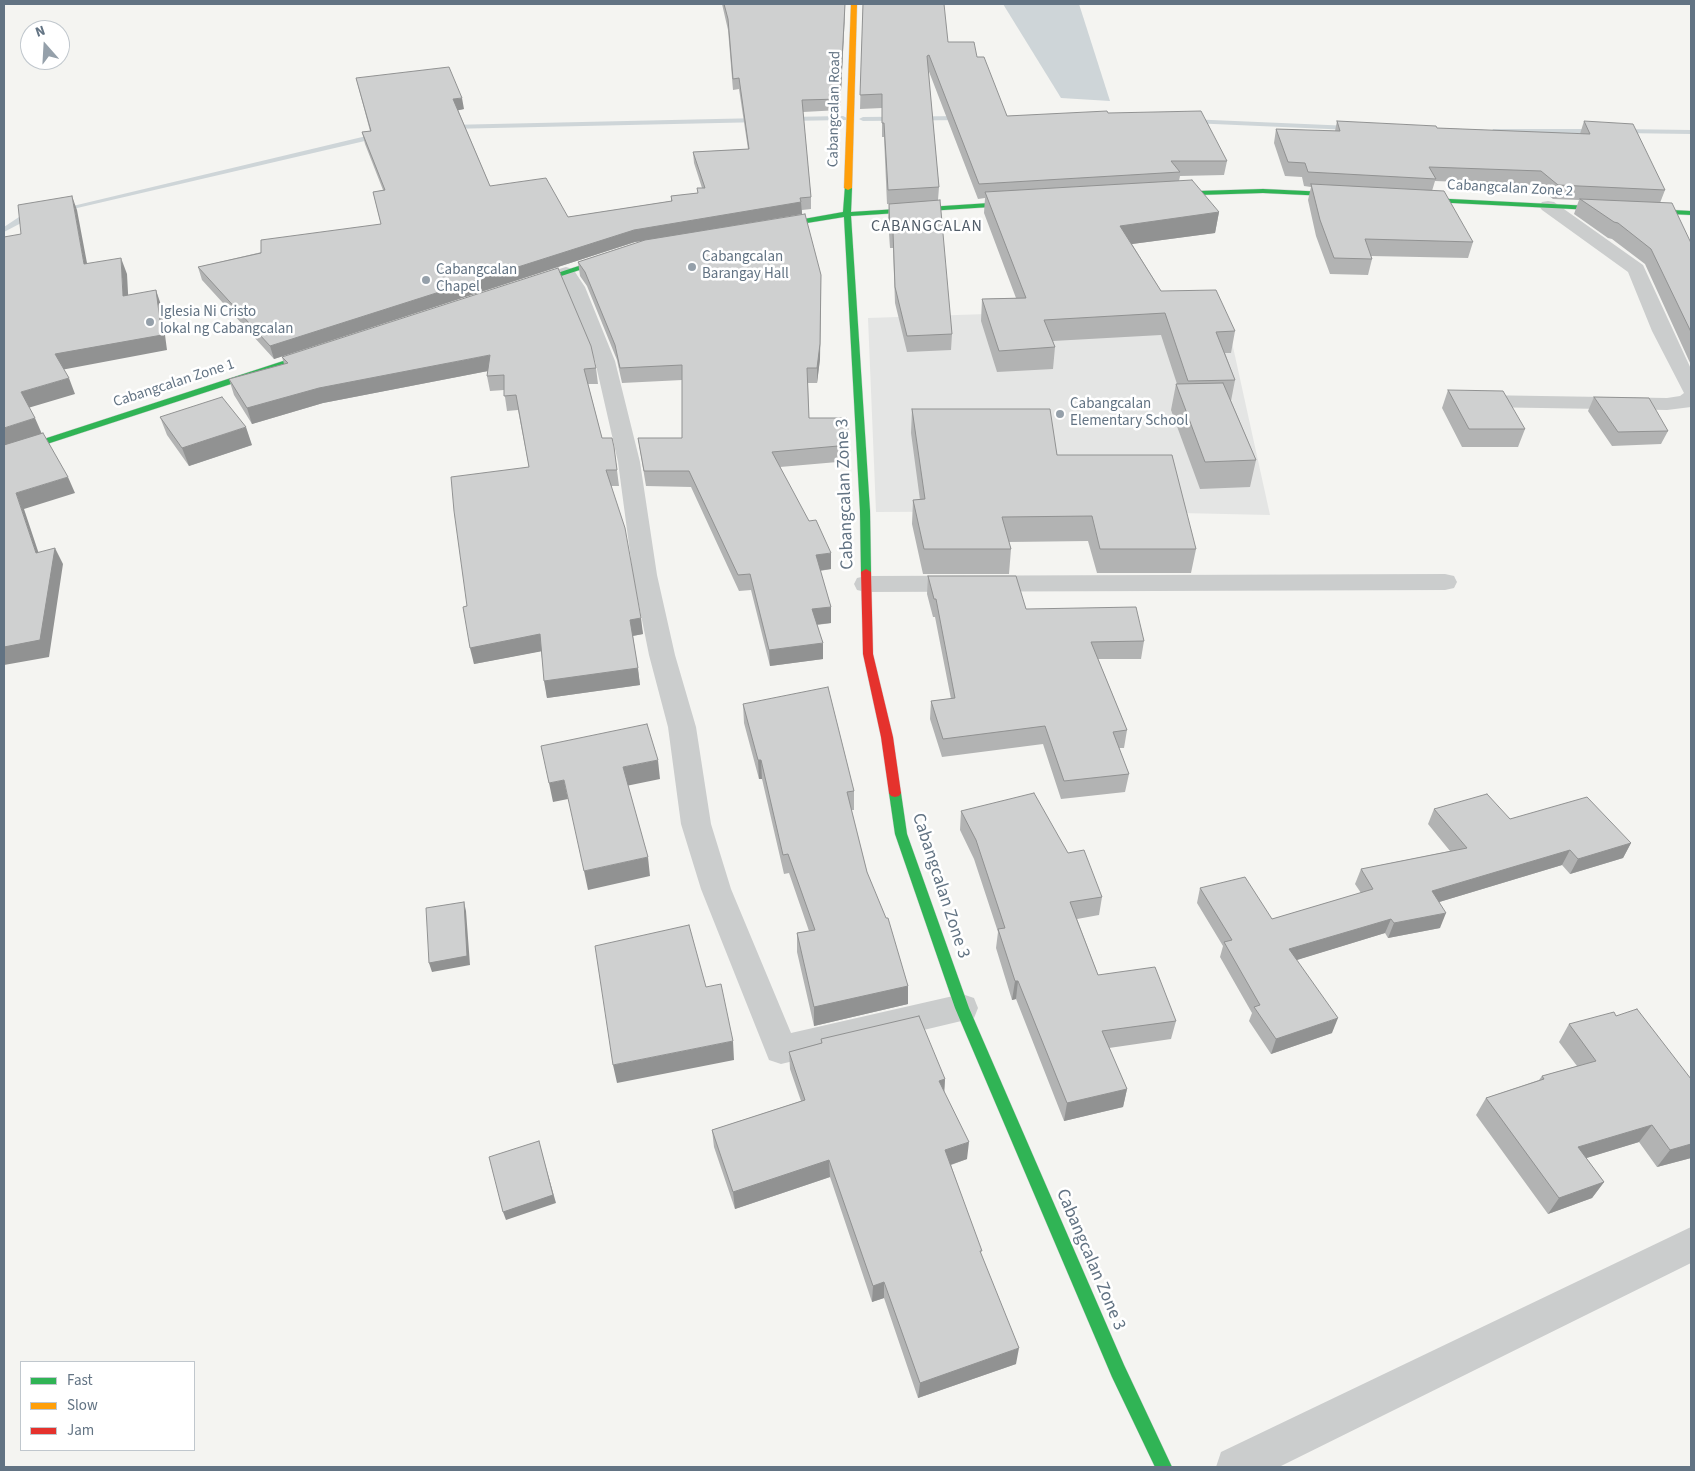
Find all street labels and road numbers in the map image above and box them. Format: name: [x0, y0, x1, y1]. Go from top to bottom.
street label: Cabangcalan Road: [825, 51, 845, 167]
street label: Cabangcalan Zone 2: [1447, 177, 1573, 201]
street label: Cabangcalan Zone 1: [111, 356, 237, 412]
street label: Cabangcalan Zone 3: [833, 418, 859, 570]
street label: Cabangcalan Zone 3: [906, 811, 974, 961]
street label: Cabangcalan Zone 3: [1050, 1186, 1130, 1334]

